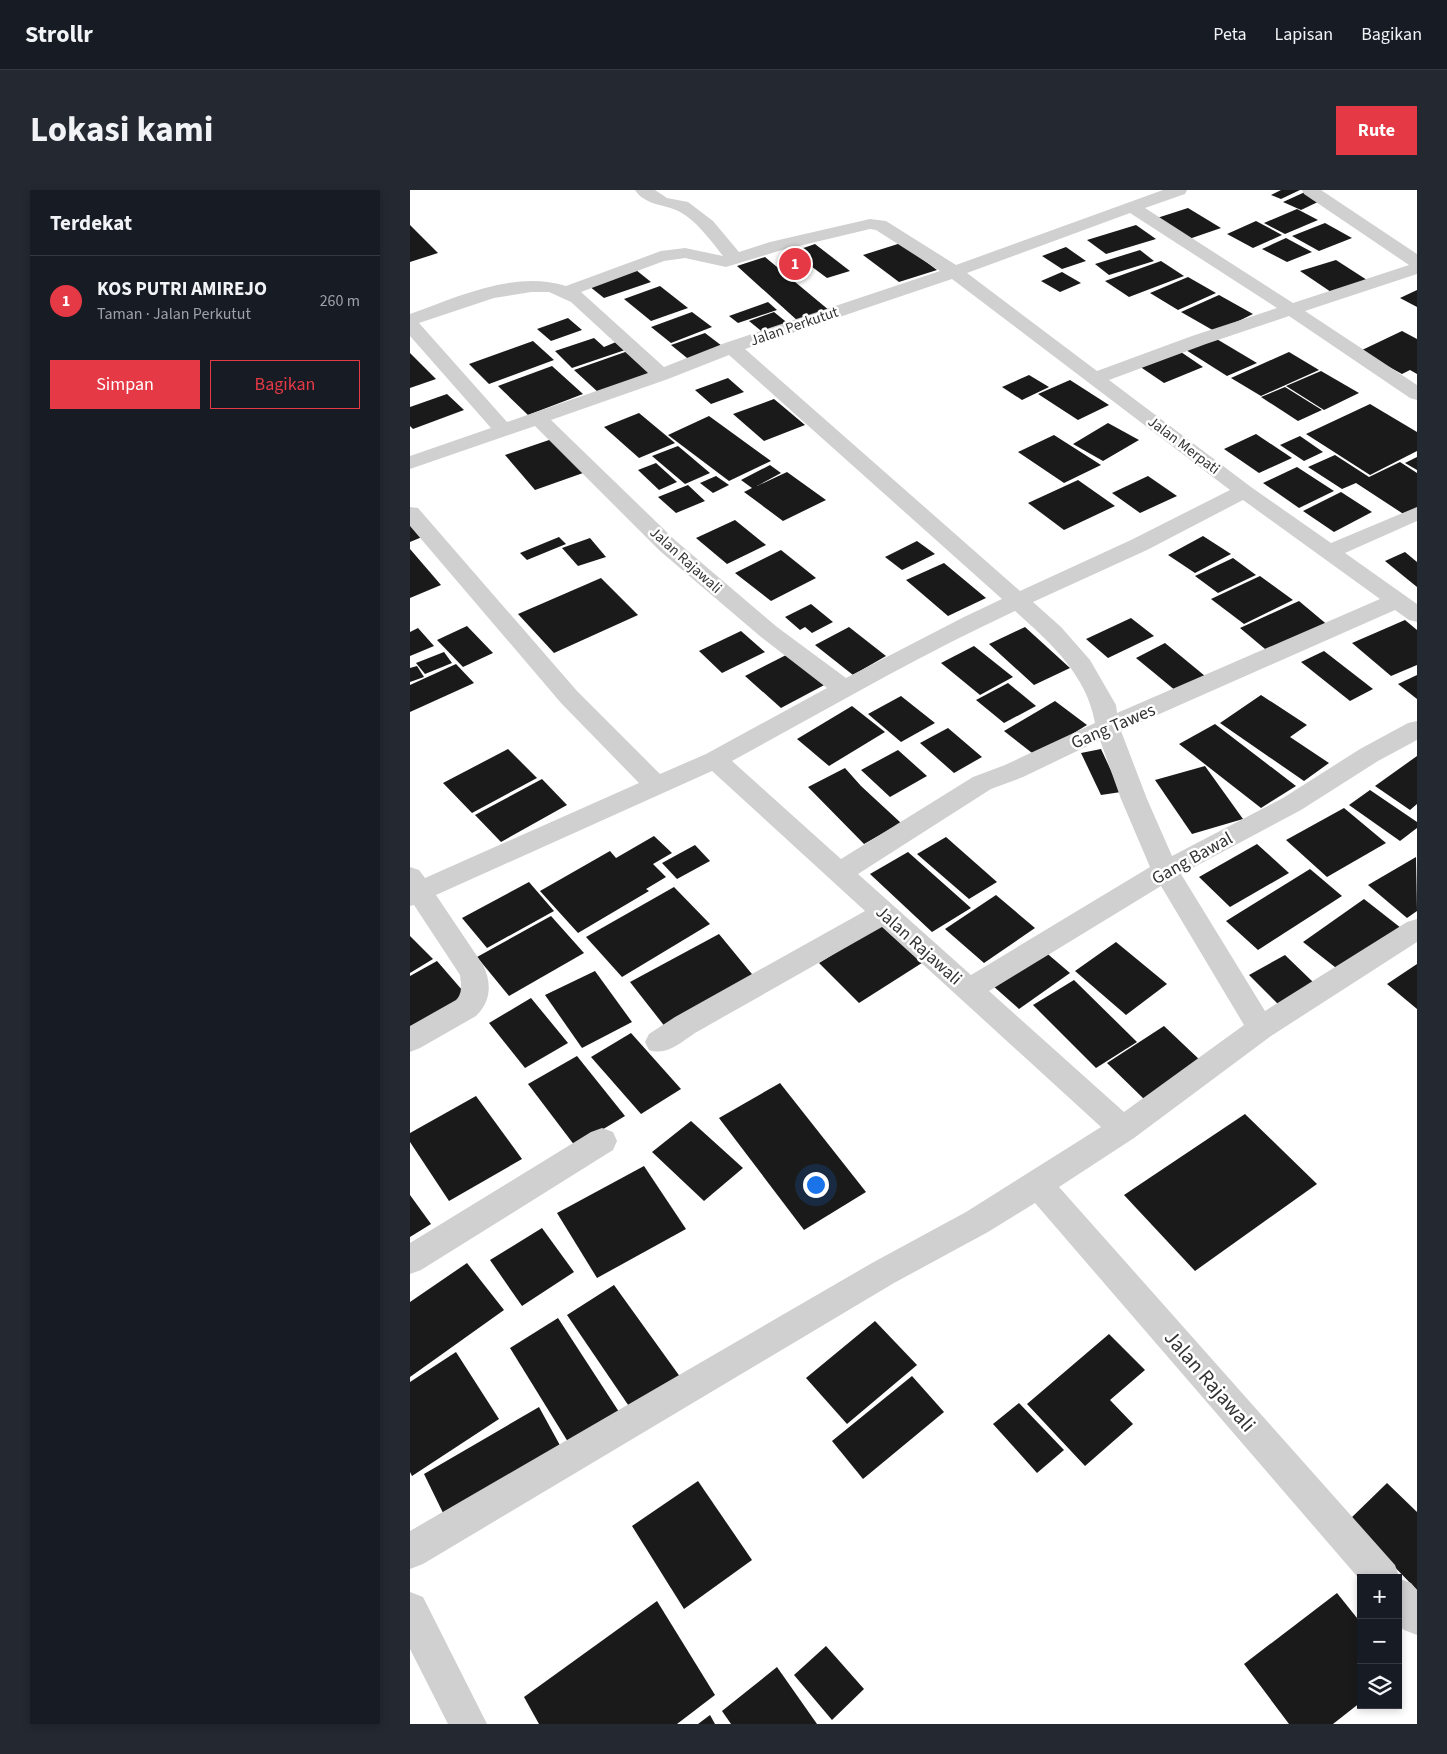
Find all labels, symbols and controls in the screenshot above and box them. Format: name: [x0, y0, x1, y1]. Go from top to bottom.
text: Strollr: [25, 17, 93, 52]
text: Peta: [1213, 22, 1246, 47]
text: Lapisan: [1274, 22, 1333, 47]
text: Bagikan: [1361, 22, 1422, 47]
text: Lokasi kami: [30, 105, 213, 155]
button: Rute: [1336, 106, 1417, 155]
text: Terdekat: [50, 208, 132, 238]
pin: 1: [779, 245, 811, 283]
text: KOS PUTRI AMIREJO: [97, 276, 267, 303]
text: 1: [62, 290, 70, 312]
text: 260 m: [320, 290, 360, 312]
street label: Jalan Perkutut: [747, 302, 841, 351]
text: Taman · Jalan Perkutut: [97, 303, 251, 325]
button: Simpan: [50, 360, 200, 409]
button: Bagikan: [210, 360, 360, 409]
street label: Jalan Merpati: [1143, 411, 1224, 479]
street label: Jalan Rajawali: [645, 522, 726, 598]
street label: Gang Tawes: [1067, 697, 1159, 755]
street label: Gang Bawal: [1147, 826, 1237, 891]
street label: Jalan Rajawali: [870, 900, 967, 991]
your location: [803, 1172, 829, 1198]
street label: Jalan Rajawali: [1157, 1323, 1263, 1439]
map controls: [1357, 1574, 1402, 1709]
button: +: [1357, 1574, 1402, 1619]
button: −: [1357, 1619, 1402, 1664]
button: layers: [1357, 1664, 1402, 1709]

